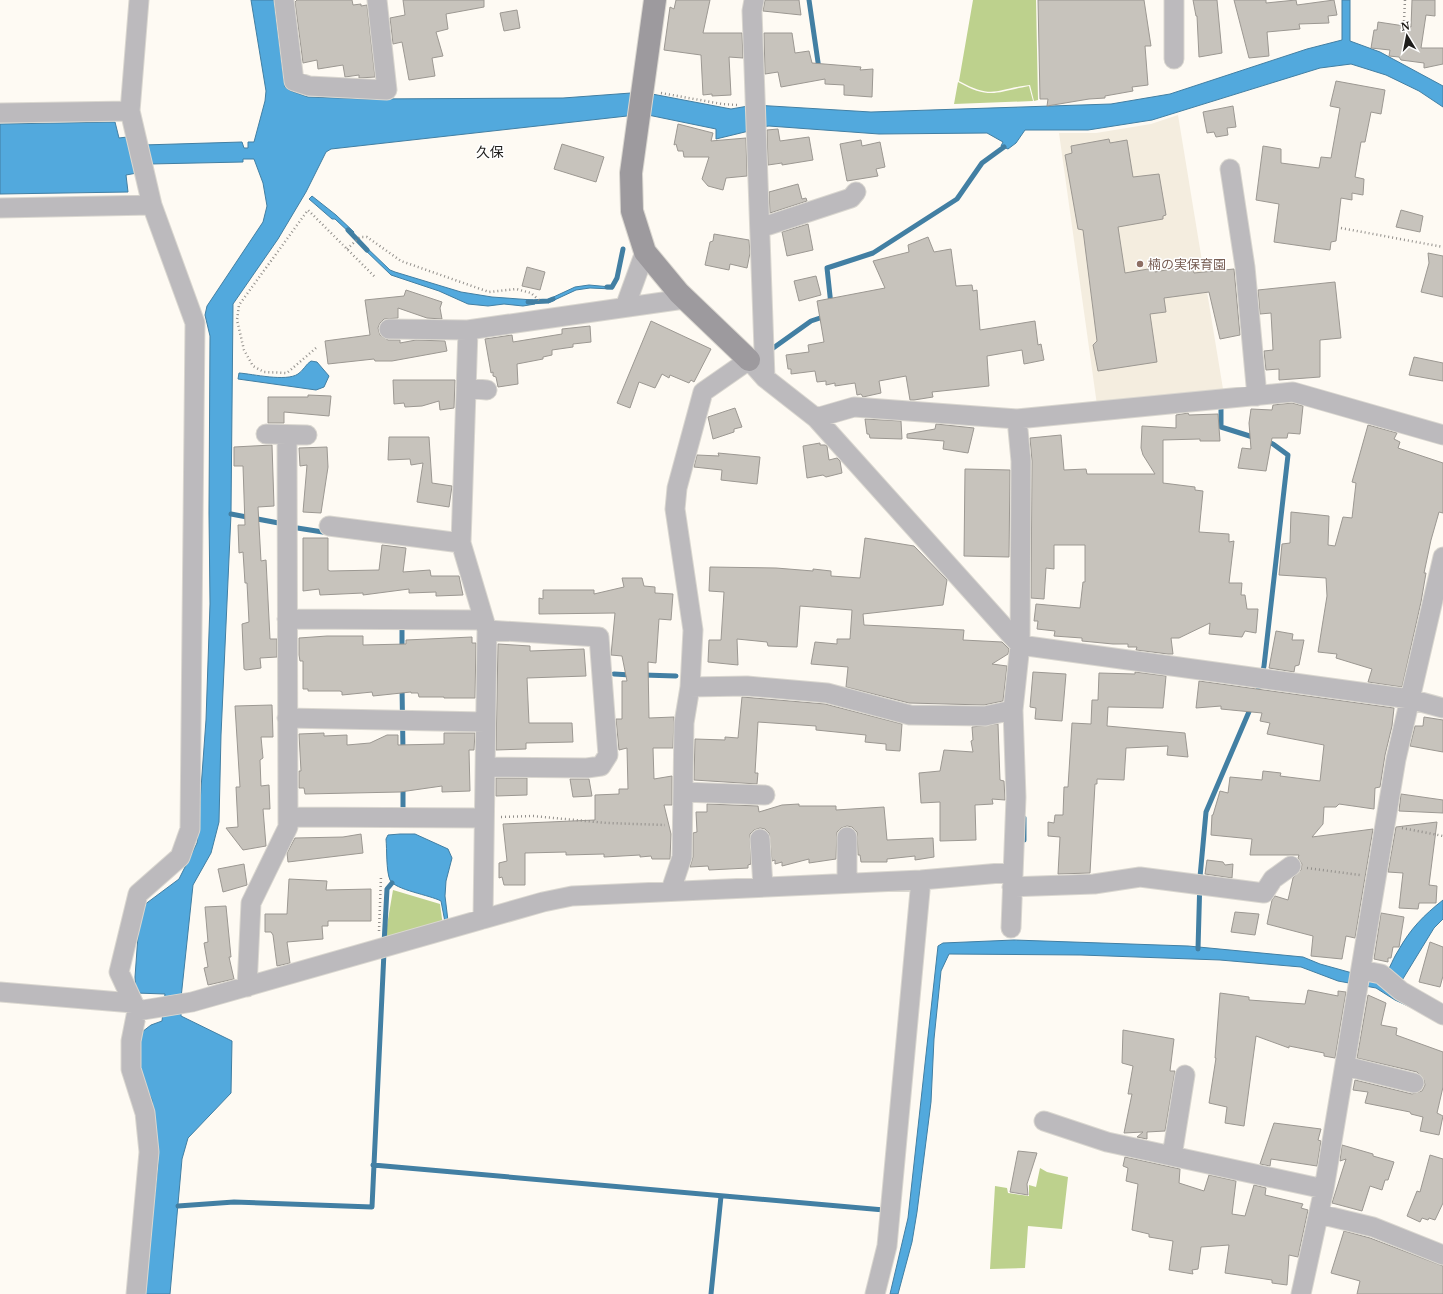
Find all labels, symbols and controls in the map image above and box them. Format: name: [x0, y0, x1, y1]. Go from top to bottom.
north arrow: [1387, 16, 1427, 56]
text: N: [1400, 17, 1411, 34]
district label: 久保: [476, 142, 504, 161]
place label: 楠の実保育園: [1148, 255, 1226, 273]
marker: 楠の実保育園: [1135, 259, 1145, 269]

